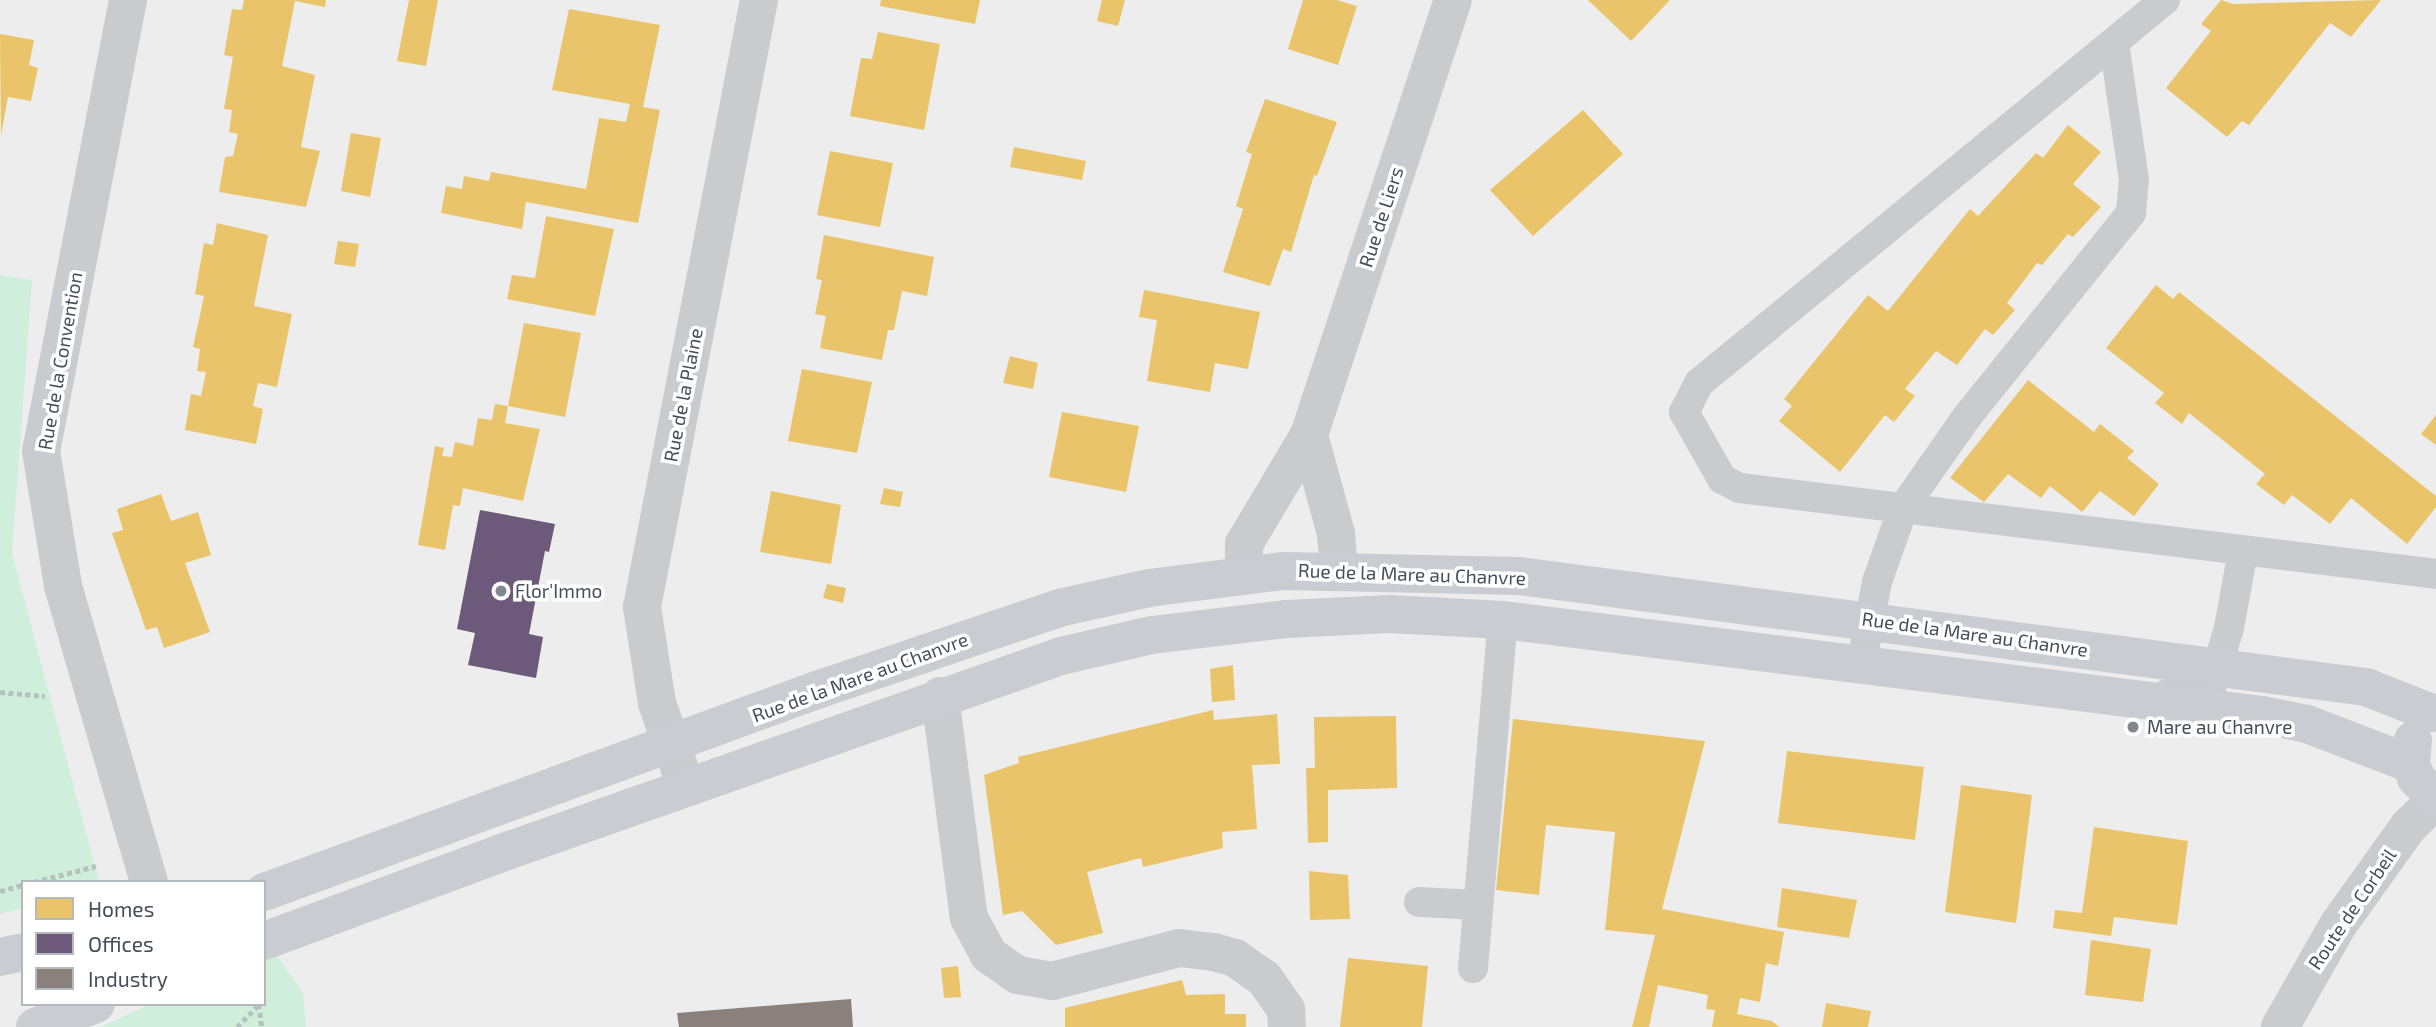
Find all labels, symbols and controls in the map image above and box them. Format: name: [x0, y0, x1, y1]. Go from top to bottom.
street label: Rue de Liers: [1354, 164, 1408, 270]
street label: Rue de la Convention: [33, 270, 87, 452]
street label: Rue de la Plaine: [659, 326, 707, 464]
street label: Rue de la Mare au Chanvre: [1298, 559, 1526, 589]
place label: Flor'Immo: [515, 580, 602, 602]
marker: Flor'Immo: [493, 583, 509, 599]
street label: Rue de la Mare au Chanvre: [1861, 607, 2089, 661]
street label: Rue de la Mare au Chanvre: [749, 627, 971, 727]
place label: Mare au Chanvre: [2147, 716, 2292, 738]
marker: Mare au Chanvre: [2125, 719, 2141, 735]
street label: Route de Corbeil: [2303, 844, 2401, 974]
legend: [21, 880, 266, 1006]
text: Homes: [88, 896, 154, 921]
text: Offices: [88, 931, 154, 956]
text: Industry: [88, 966, 168, 991]

